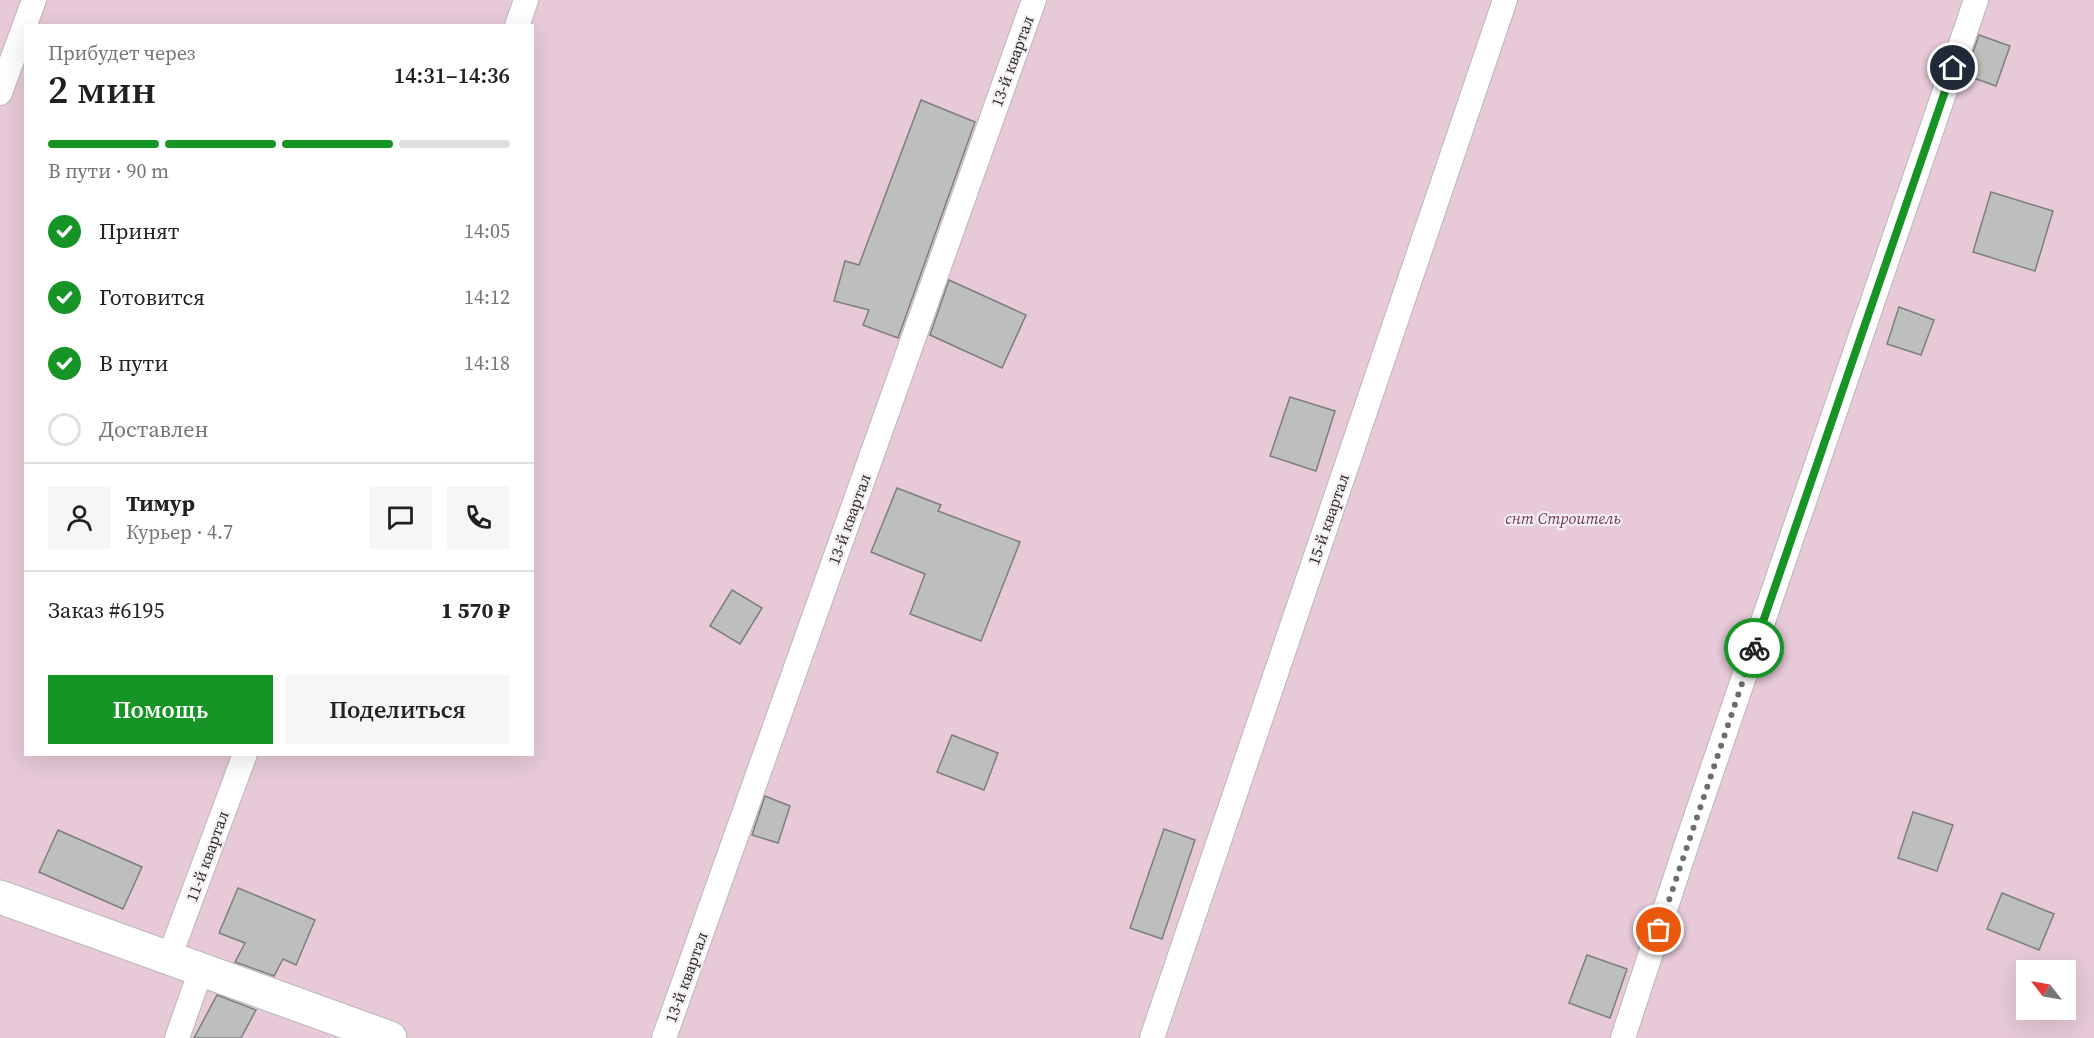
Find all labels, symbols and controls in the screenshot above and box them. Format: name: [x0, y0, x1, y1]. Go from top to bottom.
street label: 13-й квартал: [985, 13, 1039, 109]
text: Прибудет через: [48, 39, 195, 67]
pin: [1927, 42, 1978, 93]
icon: home: [1936, 51, 1969, 84]
text: 14:31–14:36: [394, 60, 510, 90]
text: 2 мин: [48, 63, 156, 116]
text: В пути · 90 m: [48, 157, 169, 185]
icon: check: [48, 215, 81, 248]
text: Принят: [99, 216, 179, 246]
text: 14:05: [464, 217, 510, 245]
icon: check: [48, 281, 81, 314]
text: Готовится: [99, 282, 205, 312]
text: 14:12: [464, 283, 510, 311]
icon: check: [48, 347, 81, 380]
text: В пути: [99, 348, 168, 378]
text: 14:18: [464, 349, 510, 377]
text: Доставлен: [99, 414, 209, 444]
street label: 15-й квартал: [1302, 470, 1354, 568]
street label: 13-й квартал: [822, 471, 876, 567]
button: person: [48, 486, 111, 549]
button: chat: [369, 486, 432, 549]
button: phone: [447, 486, 510, 549]
text: Тимур: [126, 488, 195, 518]
park label: снт Строитель: [1505, 507, 1621, 529]
text: Курьер · 4.7: [126, 518, 233, 546]
text: Заказ #6195: [48, 595, 164, 625]
text: 1 570 ₽: [441, 595, 510, 625]
courier: [1724, 618, 1784, 678]
icon: bike: [1738, 632, 1771, 665]
button: Помощь: [48, 675, 273, 744]
button: Поделиться: [285, 675, 510, 744]
street label: 11-й квартал: [180, 808, 234, 904]
pin: [1633, 904, 1684, 955]
icon: bag: [1642, 913, 1675, 946]
street label: 13-й квартал: [659, 929, 713, 1025]
north arrow: [2016, 960, 2076, 1020]
map controls: [2016, 960, 2076, 1020]

